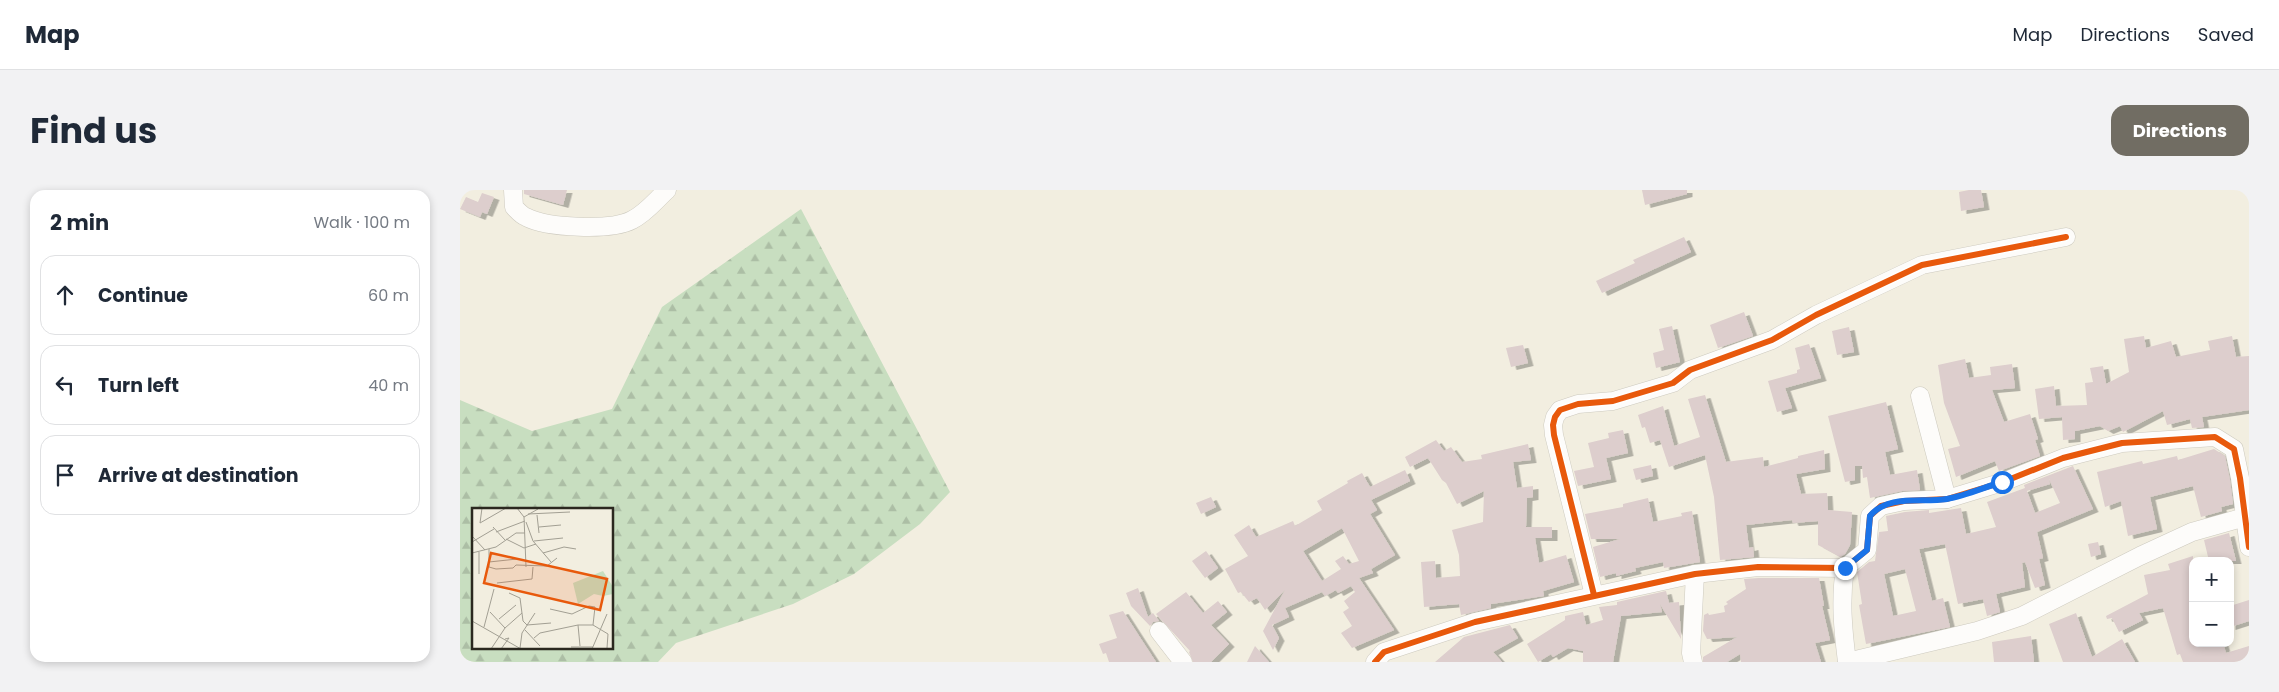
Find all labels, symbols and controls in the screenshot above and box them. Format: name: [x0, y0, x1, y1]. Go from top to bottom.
text: Map: [25, 18, 80, 51]
text: Map: [2013, 22, 2052, 47]
text: Directions: [2080, 22, 2170, 47]
text: Saved: [2198, 22, 2254, 47]
button: Directions: [2111, 105, 2249, 156]
text: Find us: [30, 106, 157, 155]
text: 2 min: [50, 208, 109, 237]
text: Walk · 100 m: [313, 211, 410, 234]
icon: ahead: [51, 281, 79, 309]
text: Continue: [98, 282, 188, 309]
text: 60 m: [368, 284, 409, 307]
icon: left: [51, 371, 79, 399]
text: Turn left: [98, 372, 179, 399]
text: 40 m: [368, 374, 409, 397]
icon: arrive: [51, 461, 79, 489]
text: Arrive at destination: [98, 462, 299, 489]
route start: [1991, 471, 2014, 494]
inset map: [472, 508, 614, 650]
route end: [1834, 557, 1857, 580]
map controls: [2189, 557, 2234, 647]
button: +: [2189, 557, 2234, 602]
button: −: [2189, 602, 2234, 647]

